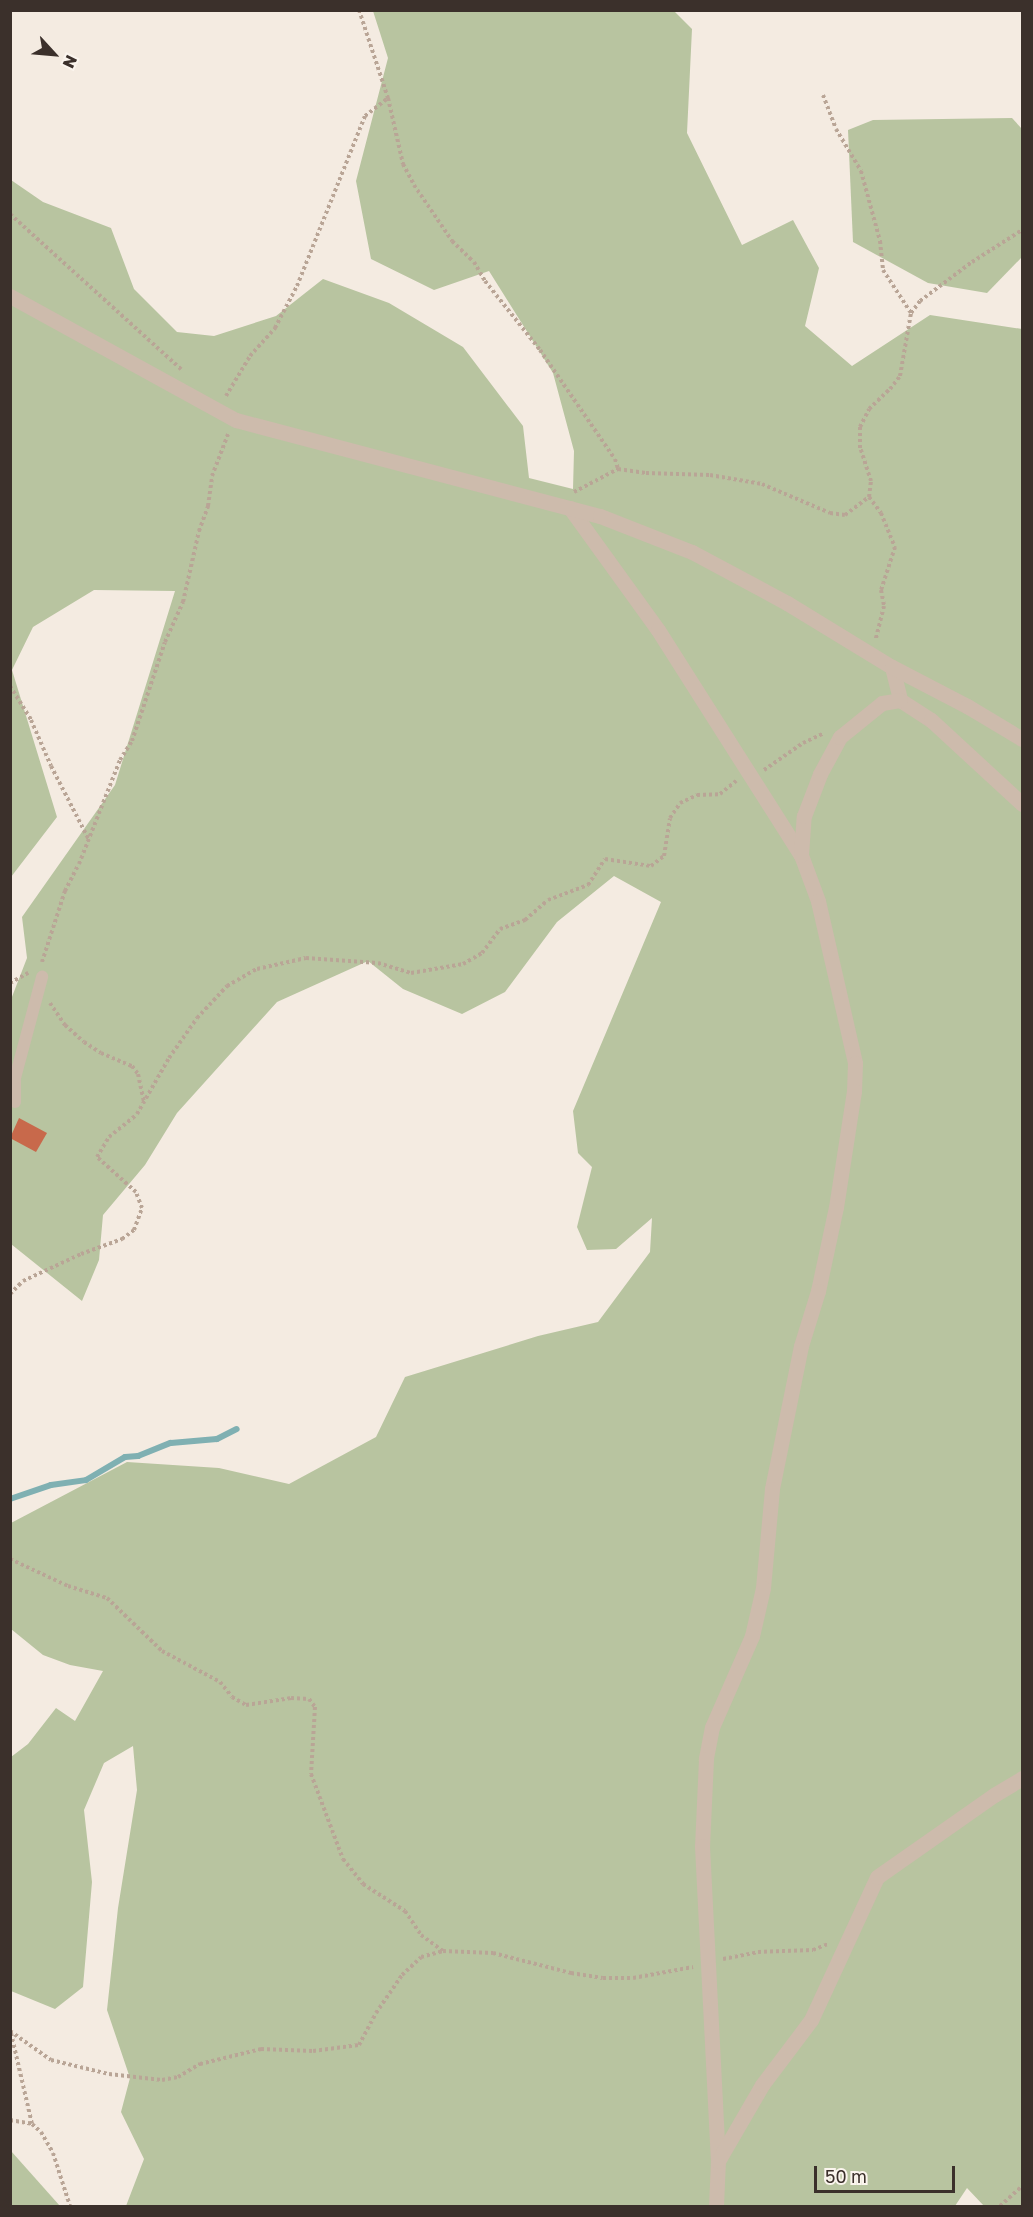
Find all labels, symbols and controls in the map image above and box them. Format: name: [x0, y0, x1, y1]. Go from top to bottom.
north arrow: [24, 24, 84, 84]
text: N: [59, 52, 82, 72]
scale bar: [817, 2154, 958, 2192]
text: 50 m: [825, 2165, 867, 2187]

